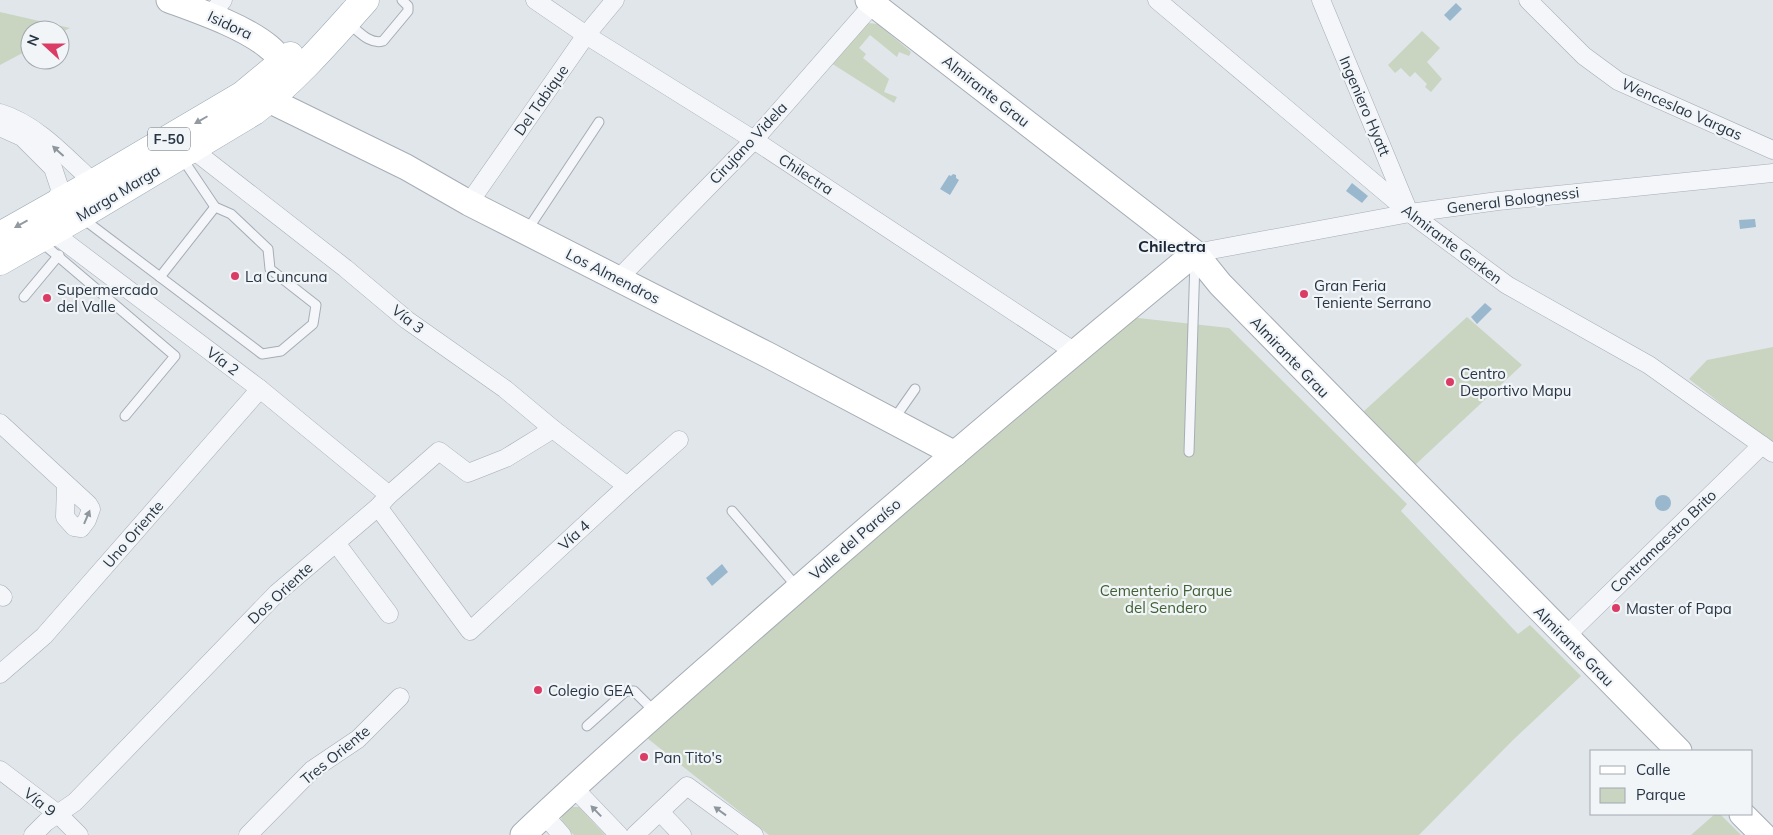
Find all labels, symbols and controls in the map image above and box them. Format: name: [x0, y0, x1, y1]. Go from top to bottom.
street label: Isidora: [205, 6, 255, 44]
north arrow: [20, 20, 70, 70]
text: N: [23, 32, 43, 49]
street label: Almirante Grau: [938, 51, 1034, 131]
street label: Ingeniero Hyatt: [1335, 53, 1395, 159]
street label: Del Tabique: [510, 61, 572, 139]
street label: Wenceslao Vargas: [1619, 74, 1745, 144]
street label: Cirujano Videla: [705, 98, 791, 188]
one-way arrow: [195, 116, 208, 125]
road number: F-50: [148, 128, 190, 150]
one-way arrow: [51, 145, 64, 156]
street label: Chilectra: [775, 149, 837, 199]
street label: Marga Marga: [73, 161, 163, 225]
street label: General Bolognessi: [1446, 182, 1580, 218]
street label: Almirante Gerken: [1398, 200, 1506, 288]
one-way arrow: [14, 220, 29, 228]
district label: Chilectra: [1138, 236, 1206, 256]
street label: Los Almendros: [563, 244, 663, 308]
place label: La Cuncuna: [245, 267, 328, 286]
marker: La Cuncuna: [229, 270, 241, 282]
place label: Gran Feria Teniente Serrano: [1314, 276, 1431, 312]
place label: Supermercado del Valle: [57, 280, 158, 316]
marker: Gran Feria Teniente Serrano: [1298, 288, 1310, 300]
marker: Supermercado del Valle: [41, 292, 53, 304]
street label: Vía 3: [388, 300, 428, 338]
street label: Almirante Grau: [1246, 312, 1334, 402]
street label: Vía 2: [203, 343, 243, 379]
place label: Centro Deportivo Mapu: [1460, 364, 1571, 400]
marker: Centro Deportivo Mapu: [1444, 376, 1456, 388]
street label: Contramaestro Brito: [1606, 485, 1720, 597]
street label: Valle del Paraíso: [805, 494, 905, 584]
street label: Uno Oriente: [99, 496, 167, 572]
one-way arrow: [83, 509, 91, 524]
street label: Vía 4: [554, 516, 594, 554]
street label: Dos Oriente: [244, 558, 316, 628]
park label: Cementerio Parque del Sendero: [1100, 581, 1232, 617]
place label: Master of Papa: [1626, 599, 1732, 618]
street label: Almirante Grau: [1530, 602, 1618, 690]
marker: Master of Papa: [1610, 602, 1622, 614]
place label: Colegio GEA: [548, 681, 634, 700]
marker: Colegio GEA: [532, 684, 544, 696]
street label: Tres Oriente: [297, 721, 373, 789]
place label: Pan Tito's: [654, 748, 722, 767]
legend: [1590, 750, 1753, 815]
marker: Pan Tito's: [638, 751, 650, 763]
text: Calle: [1636, 760, 1670, 779]
street label: Vía 9: [20, 783, 60, 821]
text: Parque: [1636, 785, 1686, 804]
one-way arrow: [590, 805, 602, 817]
one-way arrow: [714, 806, 727, 816]

